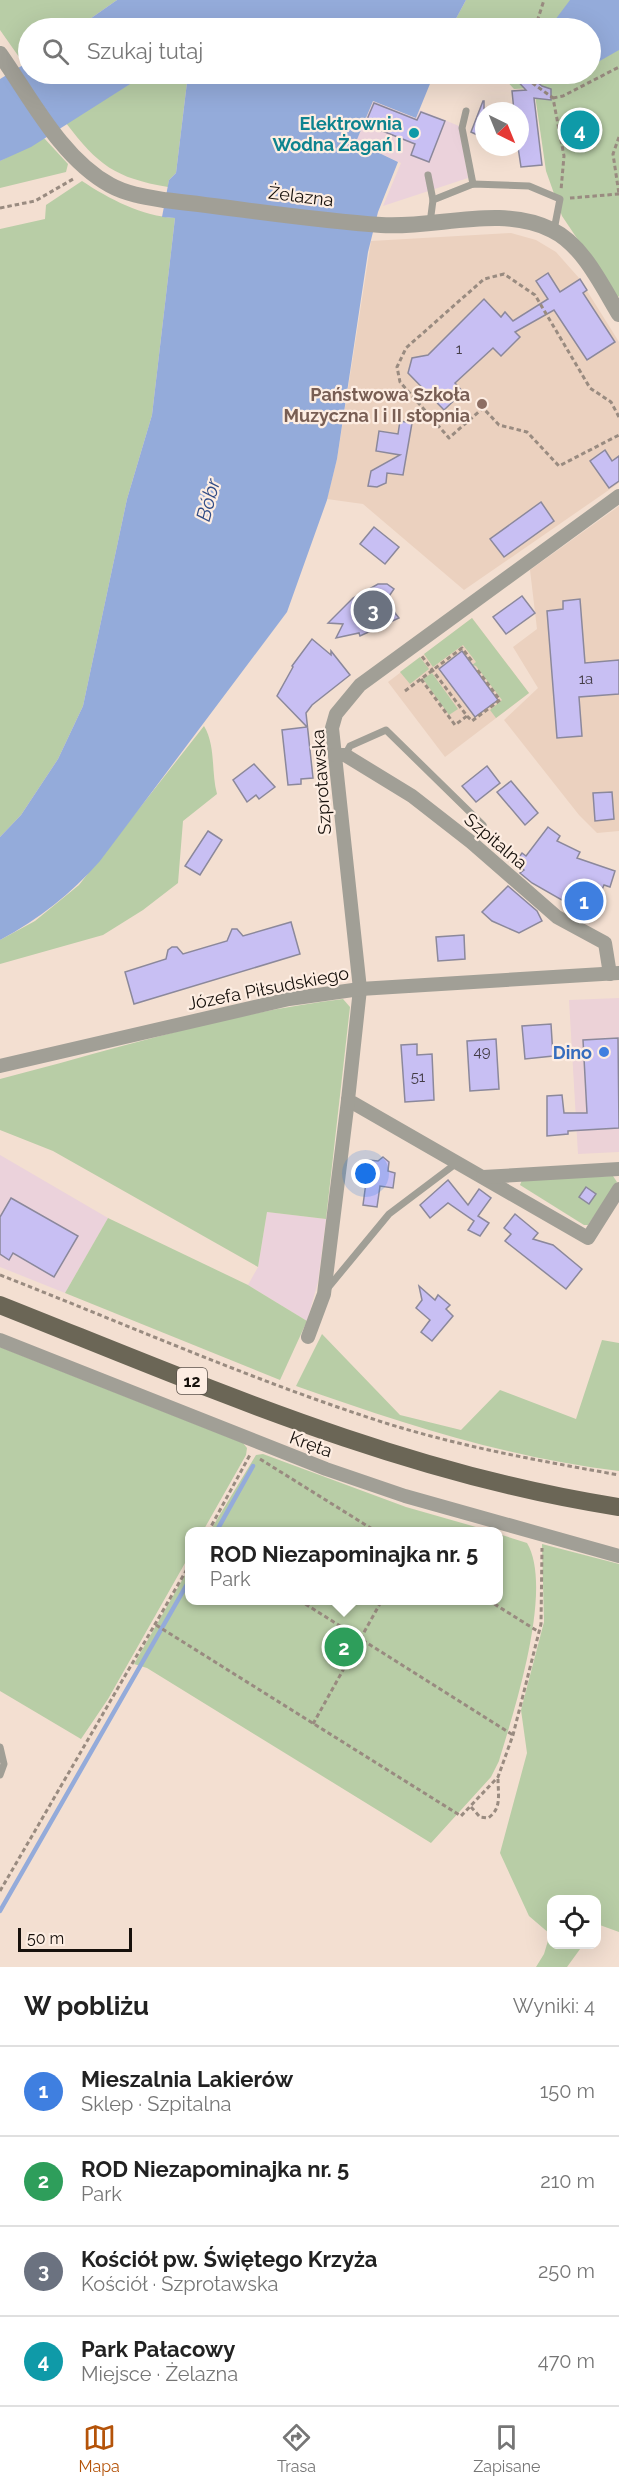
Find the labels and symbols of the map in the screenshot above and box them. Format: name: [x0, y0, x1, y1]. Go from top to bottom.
north arrow: [475, 102, 529, 156]
pin: 4: [560, 108, 600, 152]
place label: Elektrownia Wodna Żagań I: [273, 113, 402, 155]
marker: Elektrownia Wodna Żagań I: [407, 126, 421, 140]
street label: Żelazna: [267, 182, 335, 210]
house number: 1: [456, 340, 463, 358]
place label: Państwowa Szkoła Muzyczna I i II stopnia: [284, 384, 470, 426]
marker: Państwowa Szkoła Muzyczna I i II stopnia: [475, 397, 489, 411]
water label: Bóbr: [191, 475, 225, 524]
pin: 3: [354, 588, 392, 632]
house number: 1a: [579, 670, 593, 688]
street label: Szprotawska: [307, 729, 335, 835]
street label: Szpitalna: [460, 809, 532, 873]
pin: 1: [564, 878, 604, 924]
street label: Józefa Piłsudskiego: [186, 962, 351, 1014]
place label: Dino: [553, 1042, 592, 1063]
house number: 49: [474, 1043, 491, 1061]
marker: Dino: [597, 1045, 611, 1059]
house number: 51: [411, 1068, 426, 1086]
your location: [351, 1159, 380, 1188]
road number: 12: [177, 1368, 207, 1394]
street label: Kręta: [287, 1427, 335, 1461]
pin: 2: [324, 1624, 364, 1670]
scale bar: [18, 1925, 132, 1952]

